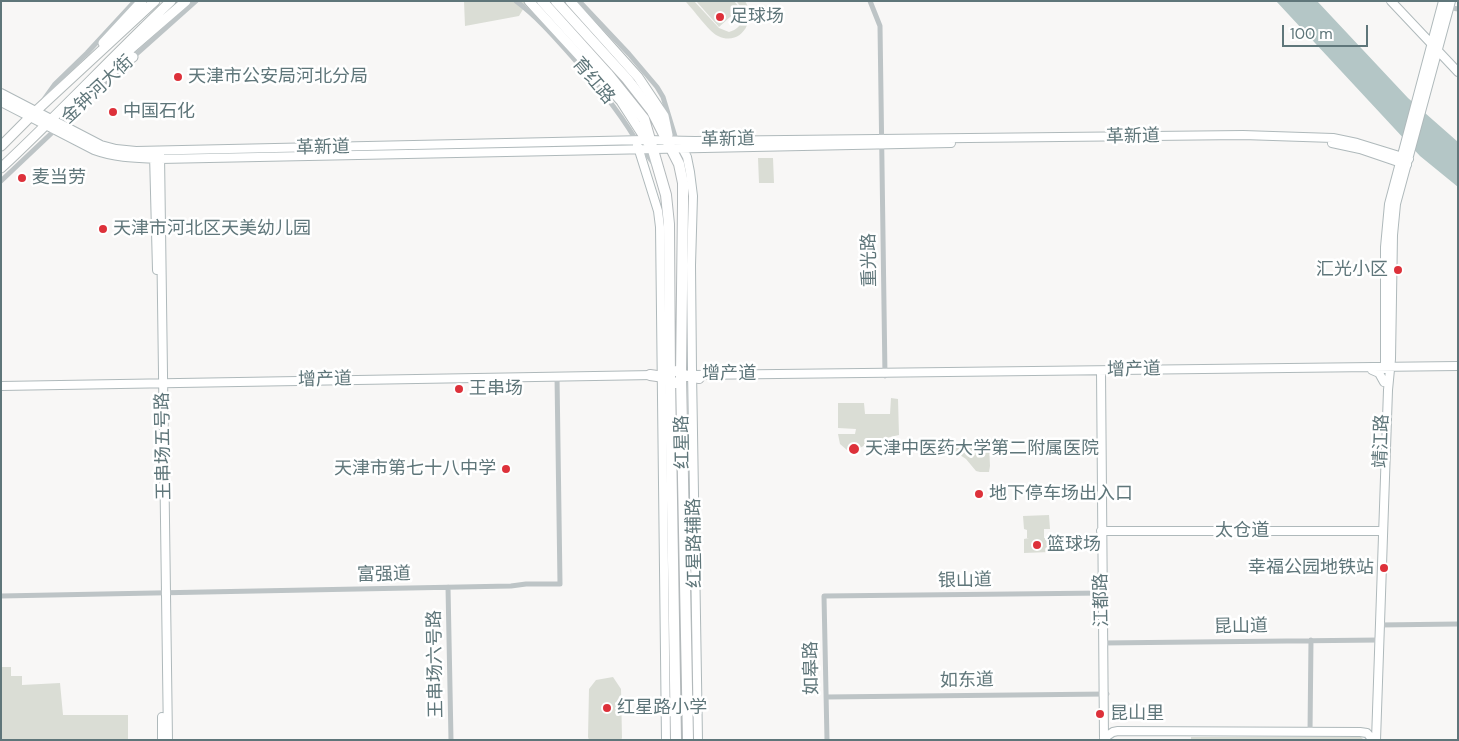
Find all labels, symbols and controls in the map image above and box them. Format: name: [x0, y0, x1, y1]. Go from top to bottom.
place label: 足球场: [730, 6, 784, 28]
marker: 足球场: [714, 11, 726, 23]
scale bar: [1284, 15, 1370, 47]
text: 100 m: [1290, 24, 1333, 44]
street label: 金钟河大街: [58, 51, 138, 129]
street label: 育红路: [567, 53, 619, 109]
place label: 天津市公安局河北分局: [188, 66, 368, 88]
marker: 天津市公安局河北分局: [172, 71, 184, 83]
place label: 中国石化: [123, 101, 195, 123]
marker: 中国石化: [107, 106, 119, 118]
street label: 革新道: [1106, 126, 1160, 148]
street label: 革新道: [701, 129, 755, 151]
street label: 革新道: [296, 137, 350, 159]
place label: 麦当劳: [32, 167, 86, 189]
marker: 麦当劳: [16, 172, 28, 184]
place label: 天津市河北区天美幼儿园: [113, 218, 311, 240]
marker: 天津市河北区天美幼儿园: [97, 223, 109, 235]
street label: 重光路: [859, 233, 881, 287]
place label: 汇光小区: [1316, 259, 1388, 281]
marker: 汇光小区: [1392, 264, 1404, 276]
street label: 增产道: [1107, 359, 1161, 381]
street label: 增产道: [702, 363, 756, 385]
street label: 增产道: [298, 369, 352, 391]
place label: 王串场: [469, 378, 523, 400]
marker: 王串场: [453, 383, 465, 395]
street label: 王串场五号路: [152, 392, 176, 500]
street label: 靖江路: [1370, 414, 1394, 468]
street label: 红星路: [672, 415, 694, 469]
place label: 天津中医药大学第二附属医院: [865, 438, 1099, 460]
marker: 天津中医药大学第二附属医院: [847, 442, 861, 456]
place label: 天津市第七十八中学: [334, 458, 496, 480]
marker: 天津市第七十八中学: [500, 463, 512, 475]
place label: 地下停车场出入口: [989, 483, 1133, 505]
marker: 地下停车场出入口: [973, 488, 985, 500]
street label: 红星路辅路: [683, 498, 707, 588]
street label: 太仓道: [1215, 520, 1269, 542]
place label: 篮球场: [1047, 534, 1101, 556]
marker: 篮球场: [1031, 539, 1043, 551]
place label: 幸福公园地铁站: [1248, 557, 1374, 579]
marker: 幸福公园地铁站: [1378, 562, 1390, 574]
street label: 富强道: [357, 564, 411, 586]
street label: 银山道: [938, 570, 992, 592]
street label: 江都路: [1091, 573, 1113, 627]
street label: 王串场六号路: [424, 610, 448, 718]
street label: 昆山道: [1214, 616, 1268, 638]
street label: 如皋路: [801, 641, 823, 695]
street label: 如东道: [940, 670, 994, 692]
place label: 红星路小学: [617, 697, 707, 719]
marker: 红星路小学: [601, 702, 613, 714]
place label: 昆山里: [1110, 703, 1164, 725]
marker: 昆山里: [1094, 708, 1106, 720]

